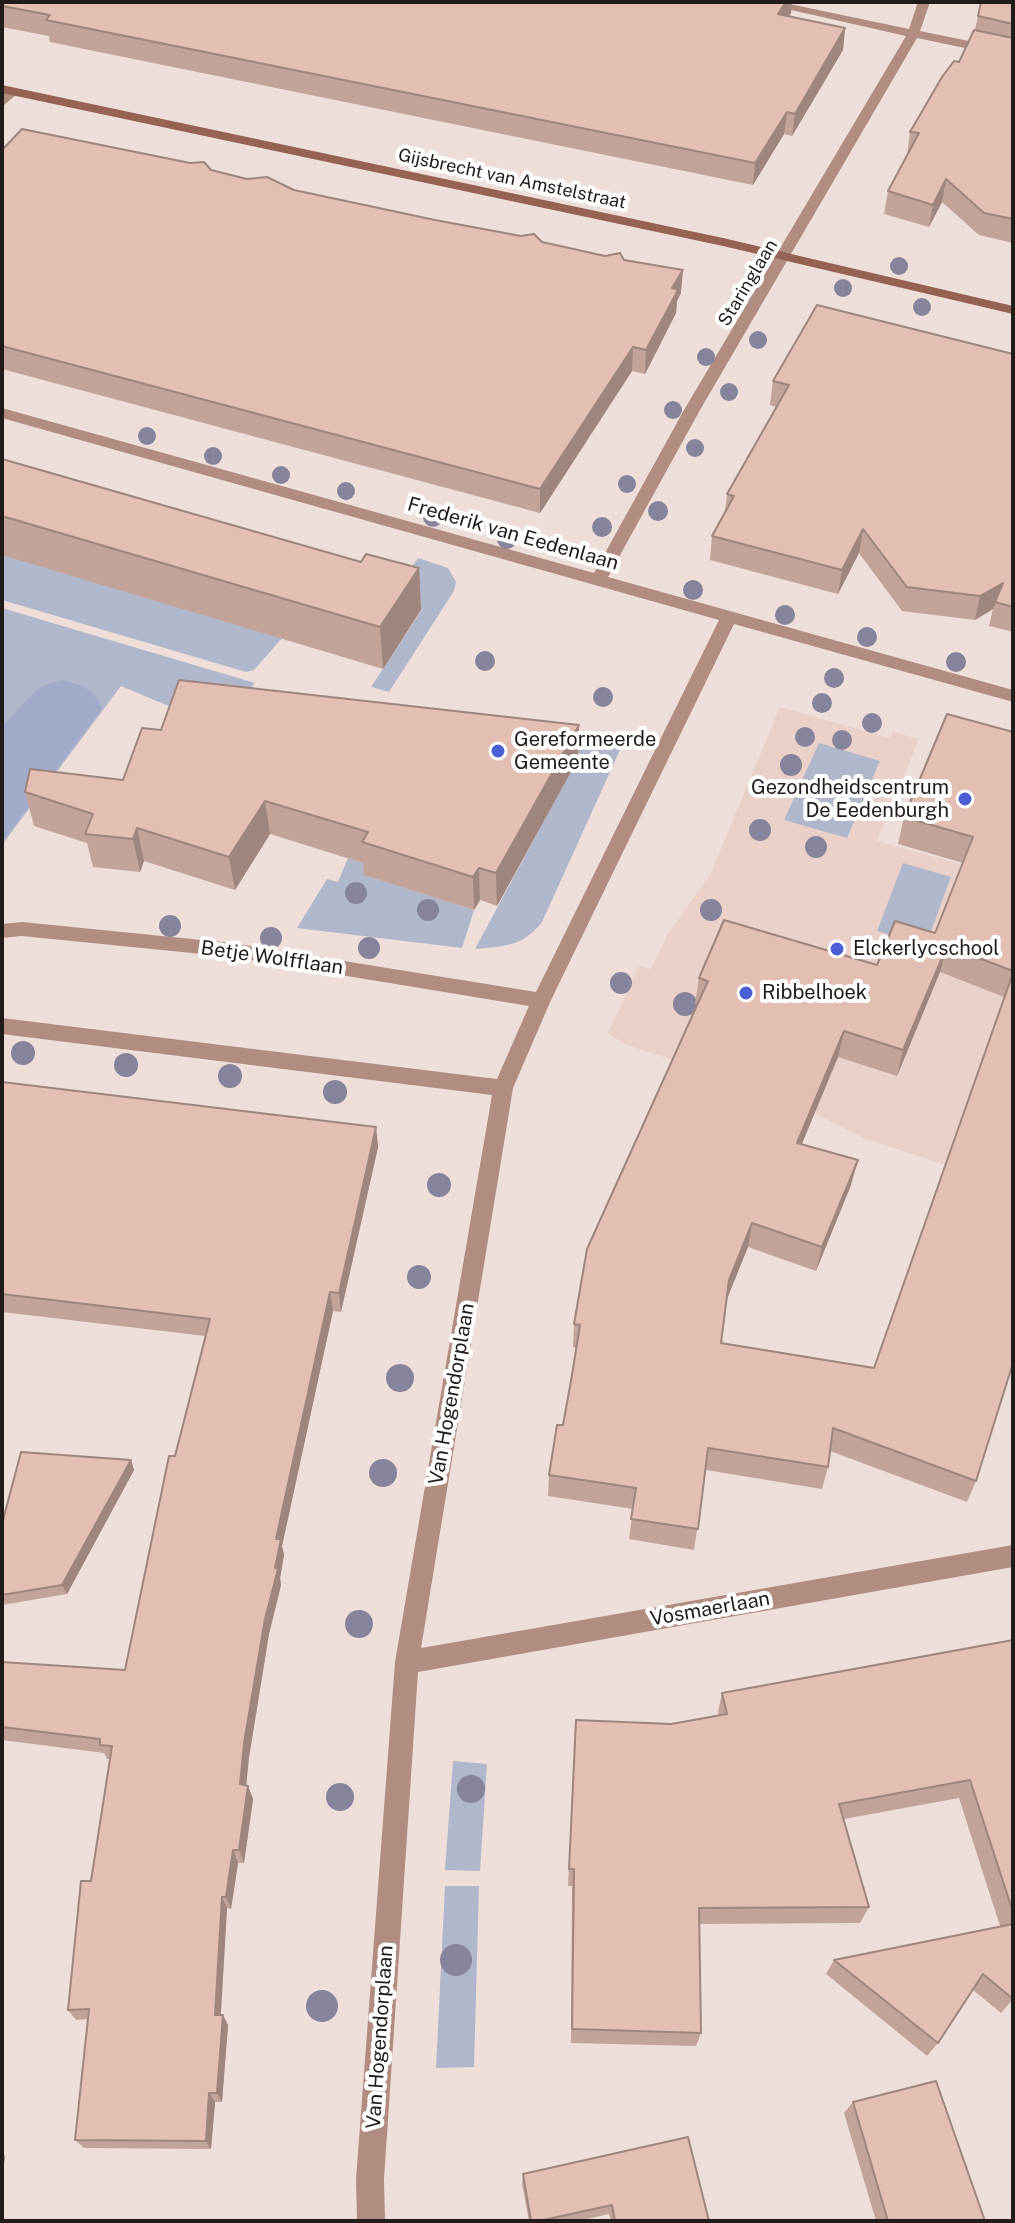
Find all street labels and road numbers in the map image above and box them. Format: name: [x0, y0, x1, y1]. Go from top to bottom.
street label: Gijsbrecht van Amstelstraat: [396, 144, 628, 214]
street label: Staringlaan: [714, 236, 782, 330]
street label: Frederik van Eedenlaan: [405, 492, 621, 576]
street label: Betje Wolfflaan: [199, 936, 345, 980]
street label: Van Hogendorplaan: [424, 1301, 480, 1487]
street label: Vosmaerlaan: [648, 1587, 772, 1631]
street label: Van Hogendorplaan: [362, 1944, 398, 2130]

